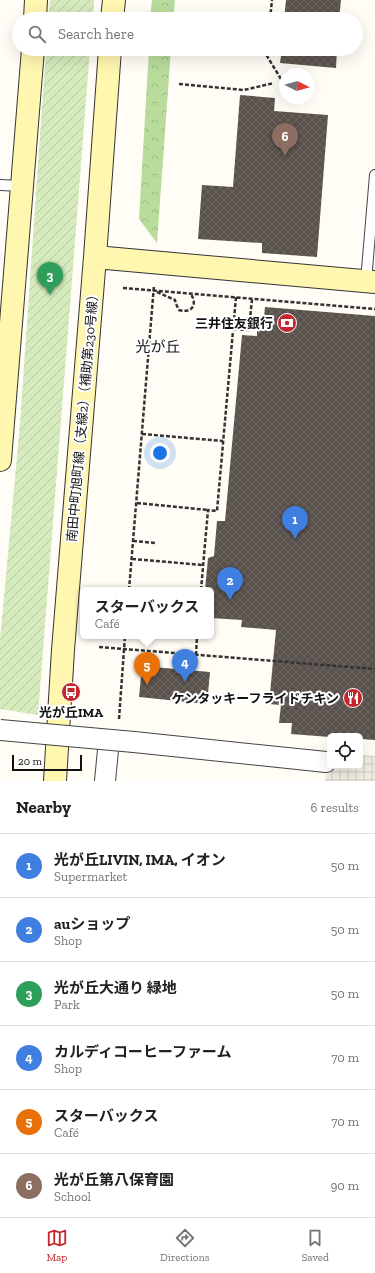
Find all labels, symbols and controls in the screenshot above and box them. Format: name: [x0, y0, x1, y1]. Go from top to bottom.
search box: [12, 12, 363, 56]
icon: search: [26, 23, 48, 45]
text: Search here: [58, 25, 134, 43]
north arrow: [279, 68, 315, 104]
pin: 6: [272, 123, 298, 156]
pin: 3: [37, 262, 63, 295]
street label: 南田中町旭町線（支線2）（補助第230号線）: [64, 287, 101, 543]
bank icon: 三井住友銀行: [276, 312, 298, 334]
place label: 三井住友銀行: [195, 316, 273, 331]
district label: 光が丘: [135, 338, 181, 356]
your location: [150, 443, 170, 463]
pin: 1: [282, 506, 308, 539]
pin: 2: [217, 567, 243, 600]
popup: [80, 587, 214, 639]
text: スターバックス: [95, 598, 199, 616]
text: Café: [95, 616, 120, 631]
pin: 4: [172, 649, 198, 682]
pin: 5: [134, 652, 160, 685]
bus stop icon: 光が丘IMA: [60, 681, 82, 703]
restaurant icon: ケンタッキーフライドチキン: [342, 687, 364, 709]
place label: ケンタッキーフライドチキン: [172, 691, 339, 706]
place label: 光が丘IMA: [39, 705, 103, 720]
map controls: [327, 733, 363, 769]
button: locate: [327, 733, 363, 769]
scale bar: [12, 753, 82, 772]
text: 20 m: [18, 755, 42, 768]
text: Nearby: [16, 797, 71, 817]
text: 6 results: [311, 800, 359, 815]
text: 光が丘LIVIN, IMA, イオン: [54, 851, 226, 869]
text: 1: [26, 858, 32, 873]
text: 50 m: [331, 858, 359, 873]
text: Supermarket: [54, 869, 127, 884]
text: auショップ: [54, 915, 130, 933]
text: 2: [26, 922, 32, 937]
text: 50 m: [331, 922, 359, 937]
text: Shop: [54, 933, 82, 948]
text: 光が丘大通り 緑地: [54, 979, 177, 997]
text: 3: [26, 986, 32, 1001]
text: 50 m: [331, 986, 359, 1001]
text: Park: [54, 997, 80, 1012]
text: カルディコーヒーファーム: [54, 1043, 232, 1061]
text: 4: [25, 1050, 33, 1065]
text: 70 m: [331, 1050, 359, 1065]
text: Shop: [54, 1061, 82, 1076]
text: スターバックス: [54, 1107, 158, 1125]
text: 5: [26, 1114, 32, 1129]
text: 70 m: [331, 1114, 359, 1129]
text: Café: [54, 1125, 79, 1140]
text: 光が丘第八保育園: [54, 1171, 174, 1189]
text: 6: [26, 1178, 32, 1193]
text: 90 m: [330, 1178, 359, 1193]
text: School: [54, 1189, 91, 1204]
tab: Map: [46, 1227, 68, 1264]
tab: Directions: [160, 1227, 210, 1264]
tab: Saved: [301, 1227, 329, 1264]

